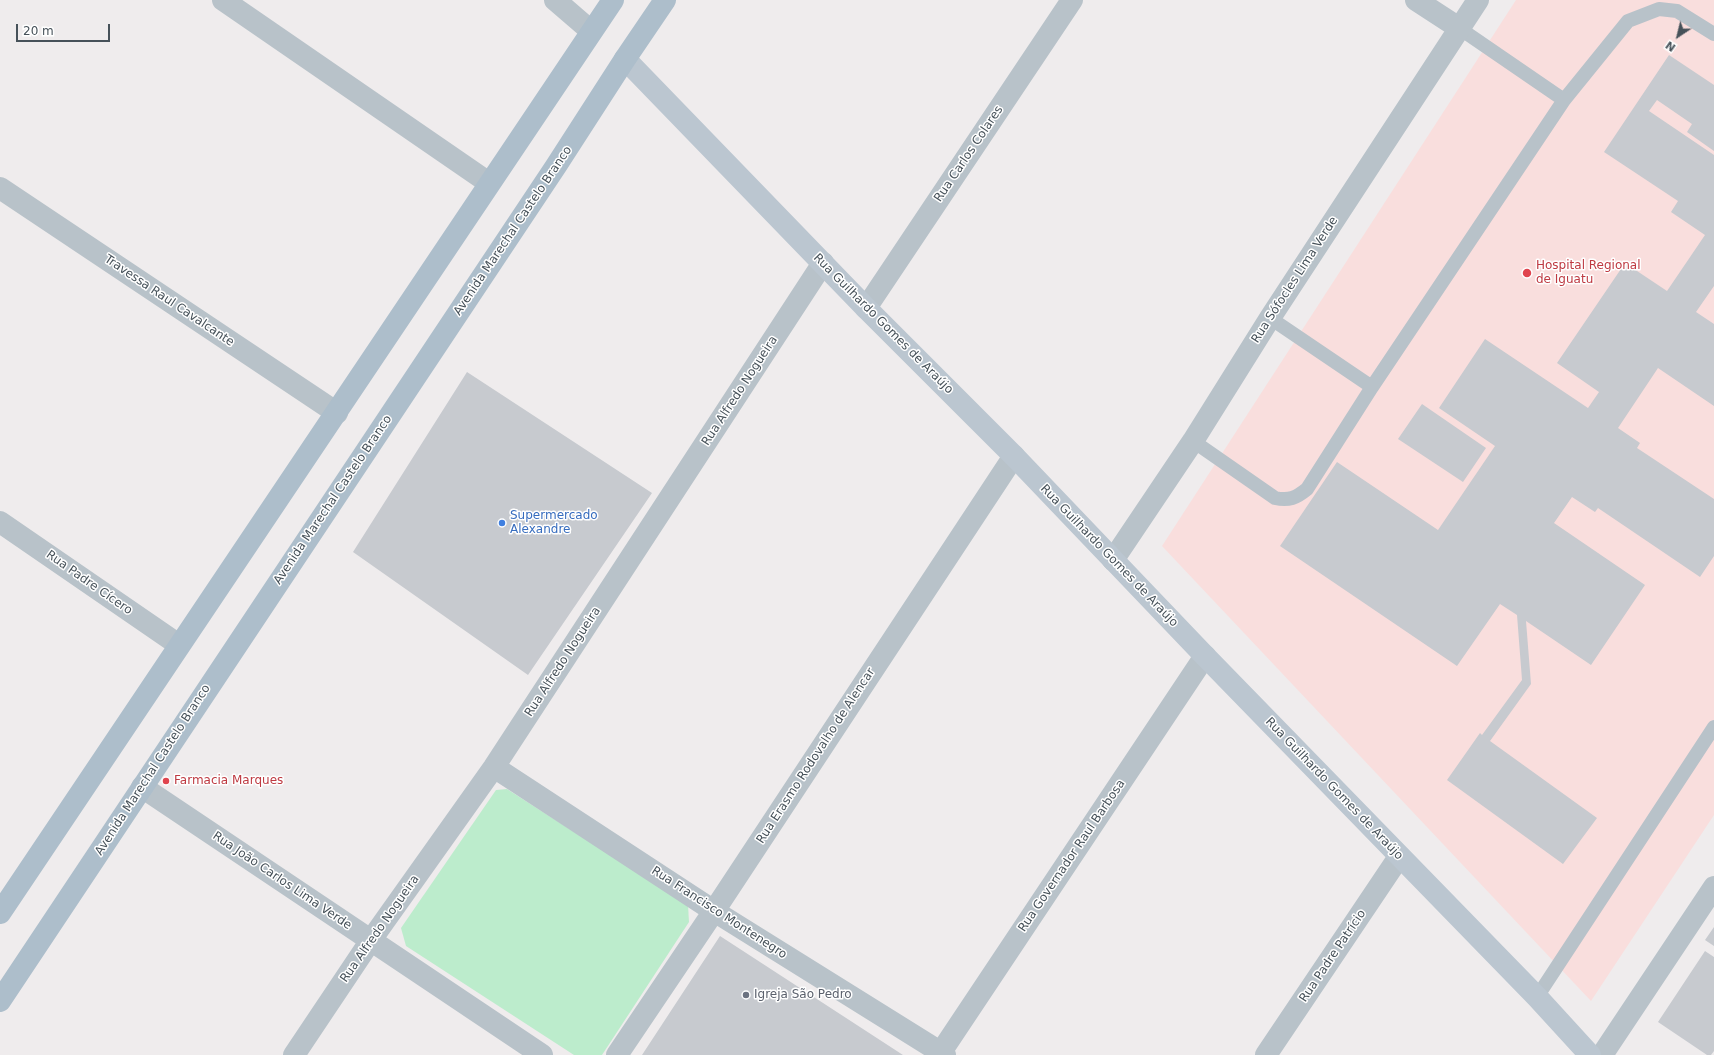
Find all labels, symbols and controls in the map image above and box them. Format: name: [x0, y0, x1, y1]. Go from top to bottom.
scale bar: [18, 16, 112, 42]
north arrow: [1658, 16, 1698, 56]
text: 20 m: [23, 24, 54, 38]
text: N: [1663, 38, 1678, 54]
street label: Rua Carlos Colares: [932, 103, 1006, 205]
street label: Avenida Marechal Castelo Branco: [451, 144, 575, 318]
street label: Rua Sófocles Lima Verde: [1249, 214, 1341, 346]
street label: Rua Guilhardo Gomes de Araújo: [810, 251, 956, 397]
street label: Travessa Raul Cavalcante: [101, 252, 237, 350]
place label: Hospital Regional de Iguatu: [1536, 259, 1641, 287]
marker: Hospital Regional de Iguatu: [1521, 267, 1533, 279]
street label: Rua Alfredo Nogueira: [699, 334, 781, 448]
street label: Avenida Marechal Castelo Branco: [271, 413, 395, 587]
street label: Rua Guilhardo Gomes de Araújo: [1037, 482, 1181, 630]
place label: Supermercado Alexandre: [510, 509, 598, 537]
marker: Supermercado Alexandre: [497, 518, 507, 528]
street label: Rua Padre Cícero: [43, 548, 135, 618]
street label: Rua Alfredo Nogueira: [522, 605, 604, 719]
street label: Rua Erasmo Rodovalho de Alencar: [754, 666, 878, 846]
street label: Avenida Marechal Castelo Branco: [92, 682, 214, 858]
street label: Rua Guilhardo Gomes de Araújo: [1262, 715, 1406, 863]
place label: Farmacia Marques: [174, 774, 283, 788]
marker: Farmacia Marques: [161, 776, 171, 786]
street label: Rua Governador Raul Barbosa: [1016, 777, 1128, 935]
street label: Rua João Carlos Lima Verde: [210, 829, 354, 933]
street label: Rua Francisco Montenegro: [649, 864, 789, 962]
street label: Rua Alfredo Nogueira: [337, 873, 423, 985]
street label: Rua Padre Patrício: [1297, 907, 1369, 1005]
place label: Igreja São Pedro: [754, 988, 852, 1002]
marker: Igreja São Pedro: [741, 990, 751, 1000]

